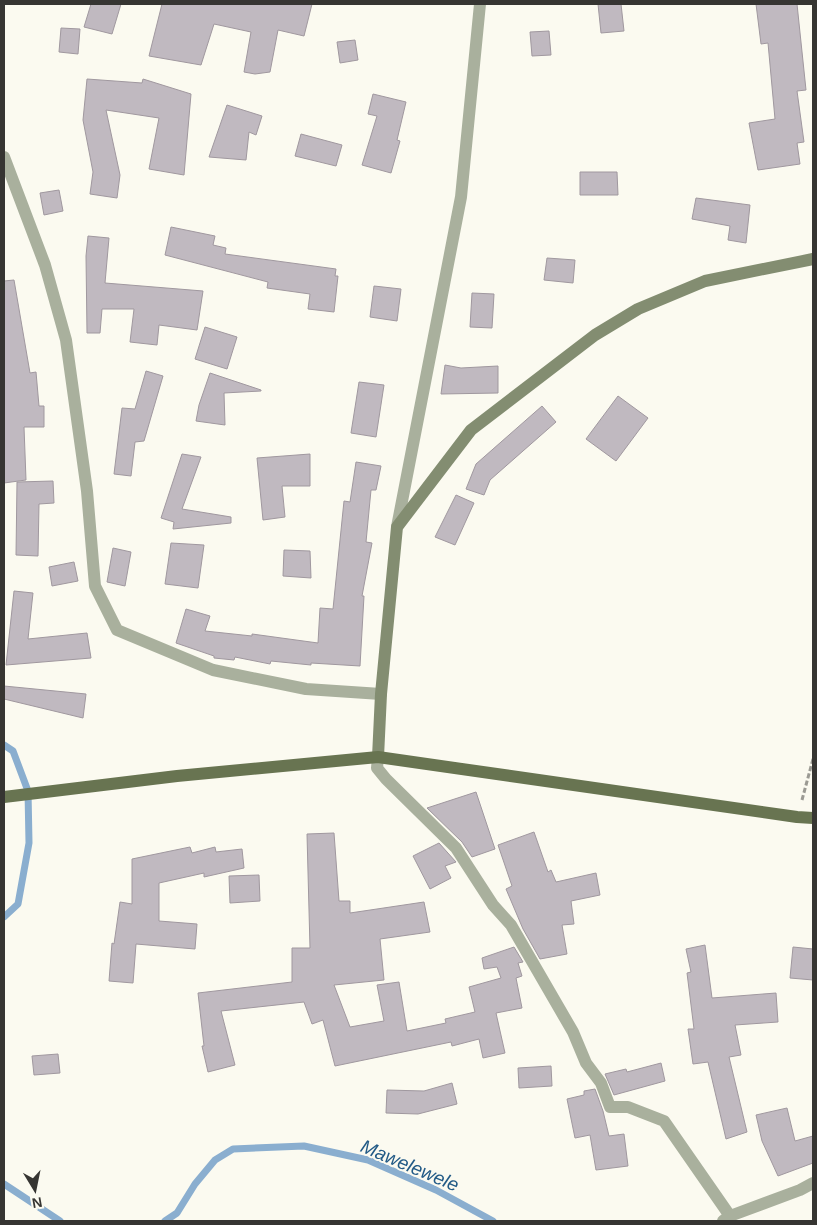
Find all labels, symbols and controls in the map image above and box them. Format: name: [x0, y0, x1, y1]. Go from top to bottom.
water label: Mawelewele: [358, 1135, 462, 1196]
north arrow: [10, 1165, 60, 1215]
text: N: [31, 1194, 44, 1212]

